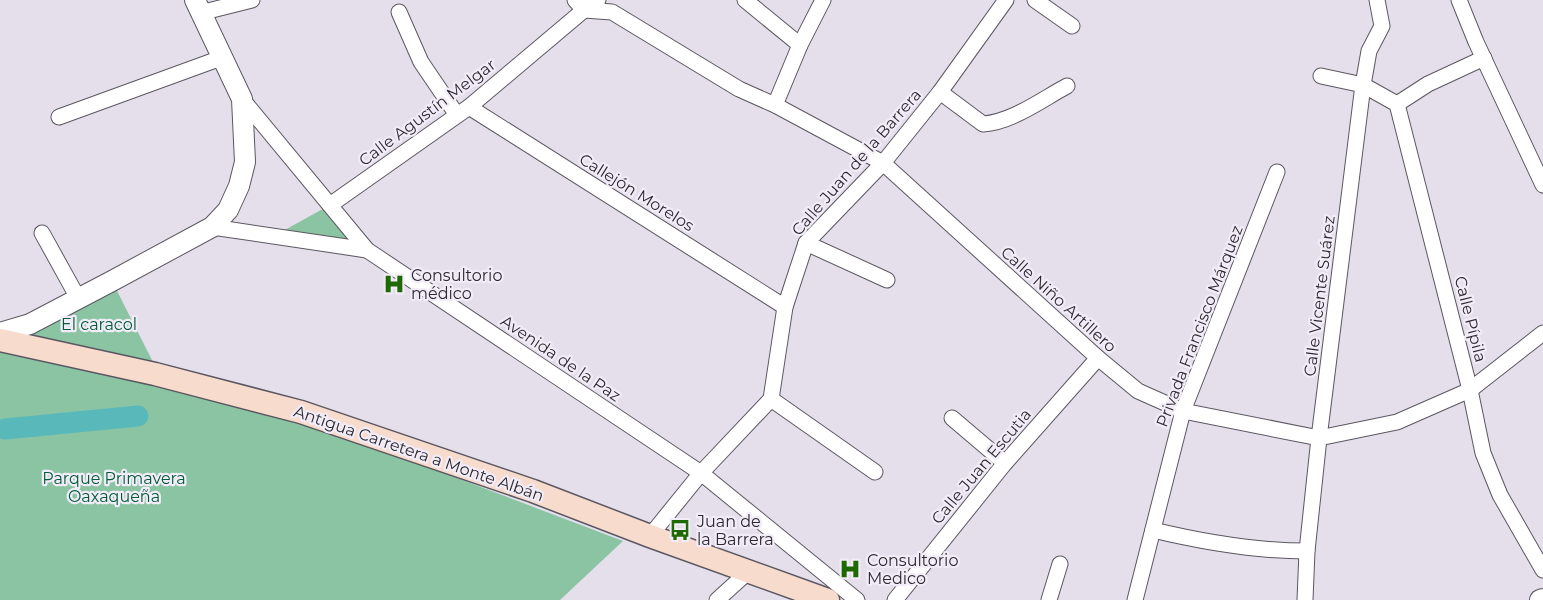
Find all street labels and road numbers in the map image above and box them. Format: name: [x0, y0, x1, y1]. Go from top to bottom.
street label: Calle Agustín Melgar: [355, 55, 499, 170]
street label: Calle Juan de la Barrera: [788, 85, 925, 239]
street label: Callejón Morelos: [576, 150, 698, 235]
street label: Calle Vicente Suárez: [1300, 215, 1339, 377]
street label: Privada Francisco Márquez: [1152, 223, 1247, 430]
street label: Calle Niño Artillero: [997, 242, 1120, 356]
street label: Calle Pípila: [1451, 274, 1490, 364]
street label: Avenida de la Paz: [497, 311, 624, 406]
street label: Antigua Carretera a Monte Albán: [291, 402, 546, 505]
street label: Calle Juan Escutia: [928, 405, 1035, 528]

